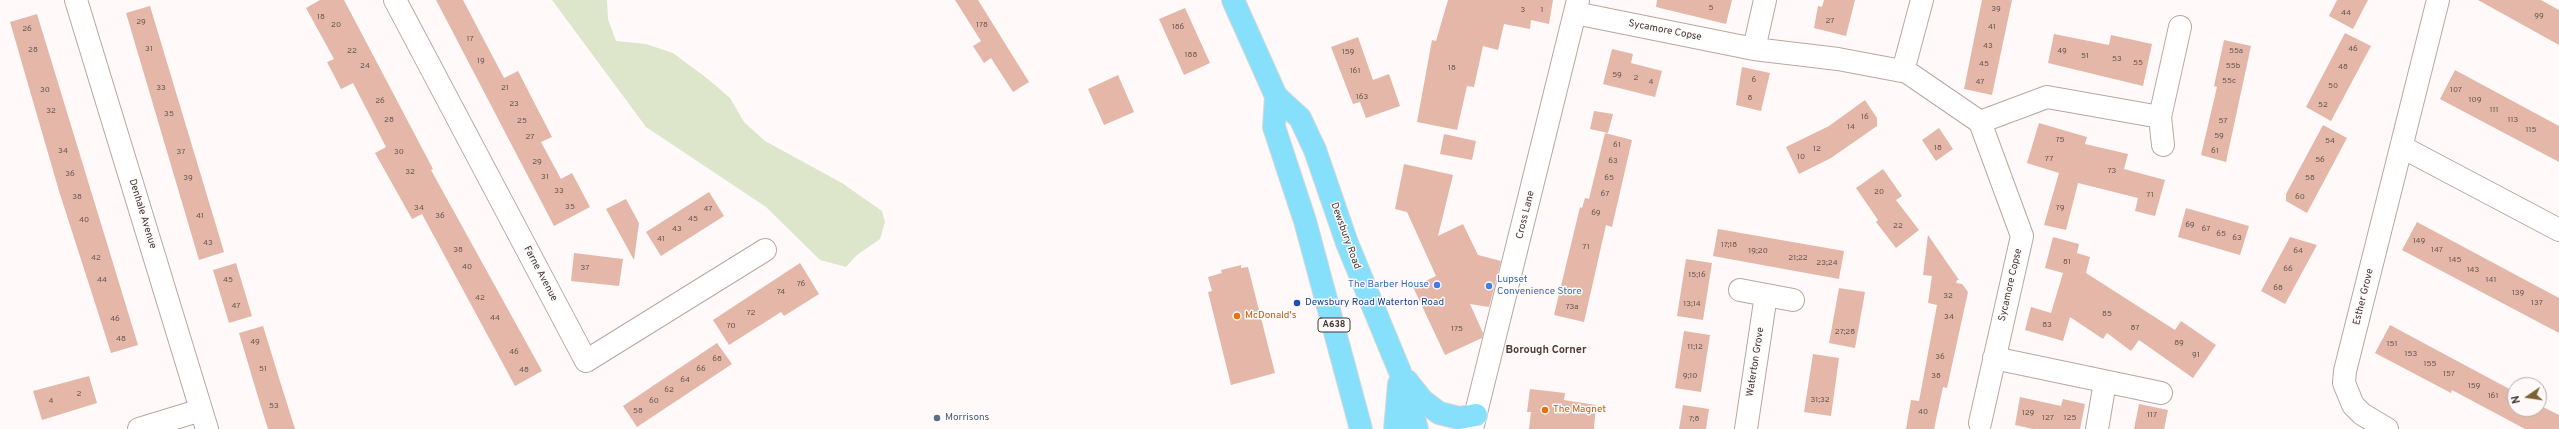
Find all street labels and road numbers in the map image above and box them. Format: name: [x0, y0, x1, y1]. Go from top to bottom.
street label: Sycamore Copse: [1627, 18, 1703, 44]
street label: Denhale Avenue: [126, 178, 158, 250]
street label: Cross Lane: [1514, 190, 1538, 240]
street label: Dewsbury Road: [1327, 201, 1363, 271]
street label: Farne Avenue: [520, 244, 560, 304]
street label: Sycamore Copse: [1997, 247, 2025, 323]
street label: Esther Grove: [2351, 267, 2377, 327]
road number: A638: [1318, 318, 1350, 332]
street label: Waterton Grove: [1745, 326, 1767, 398]

